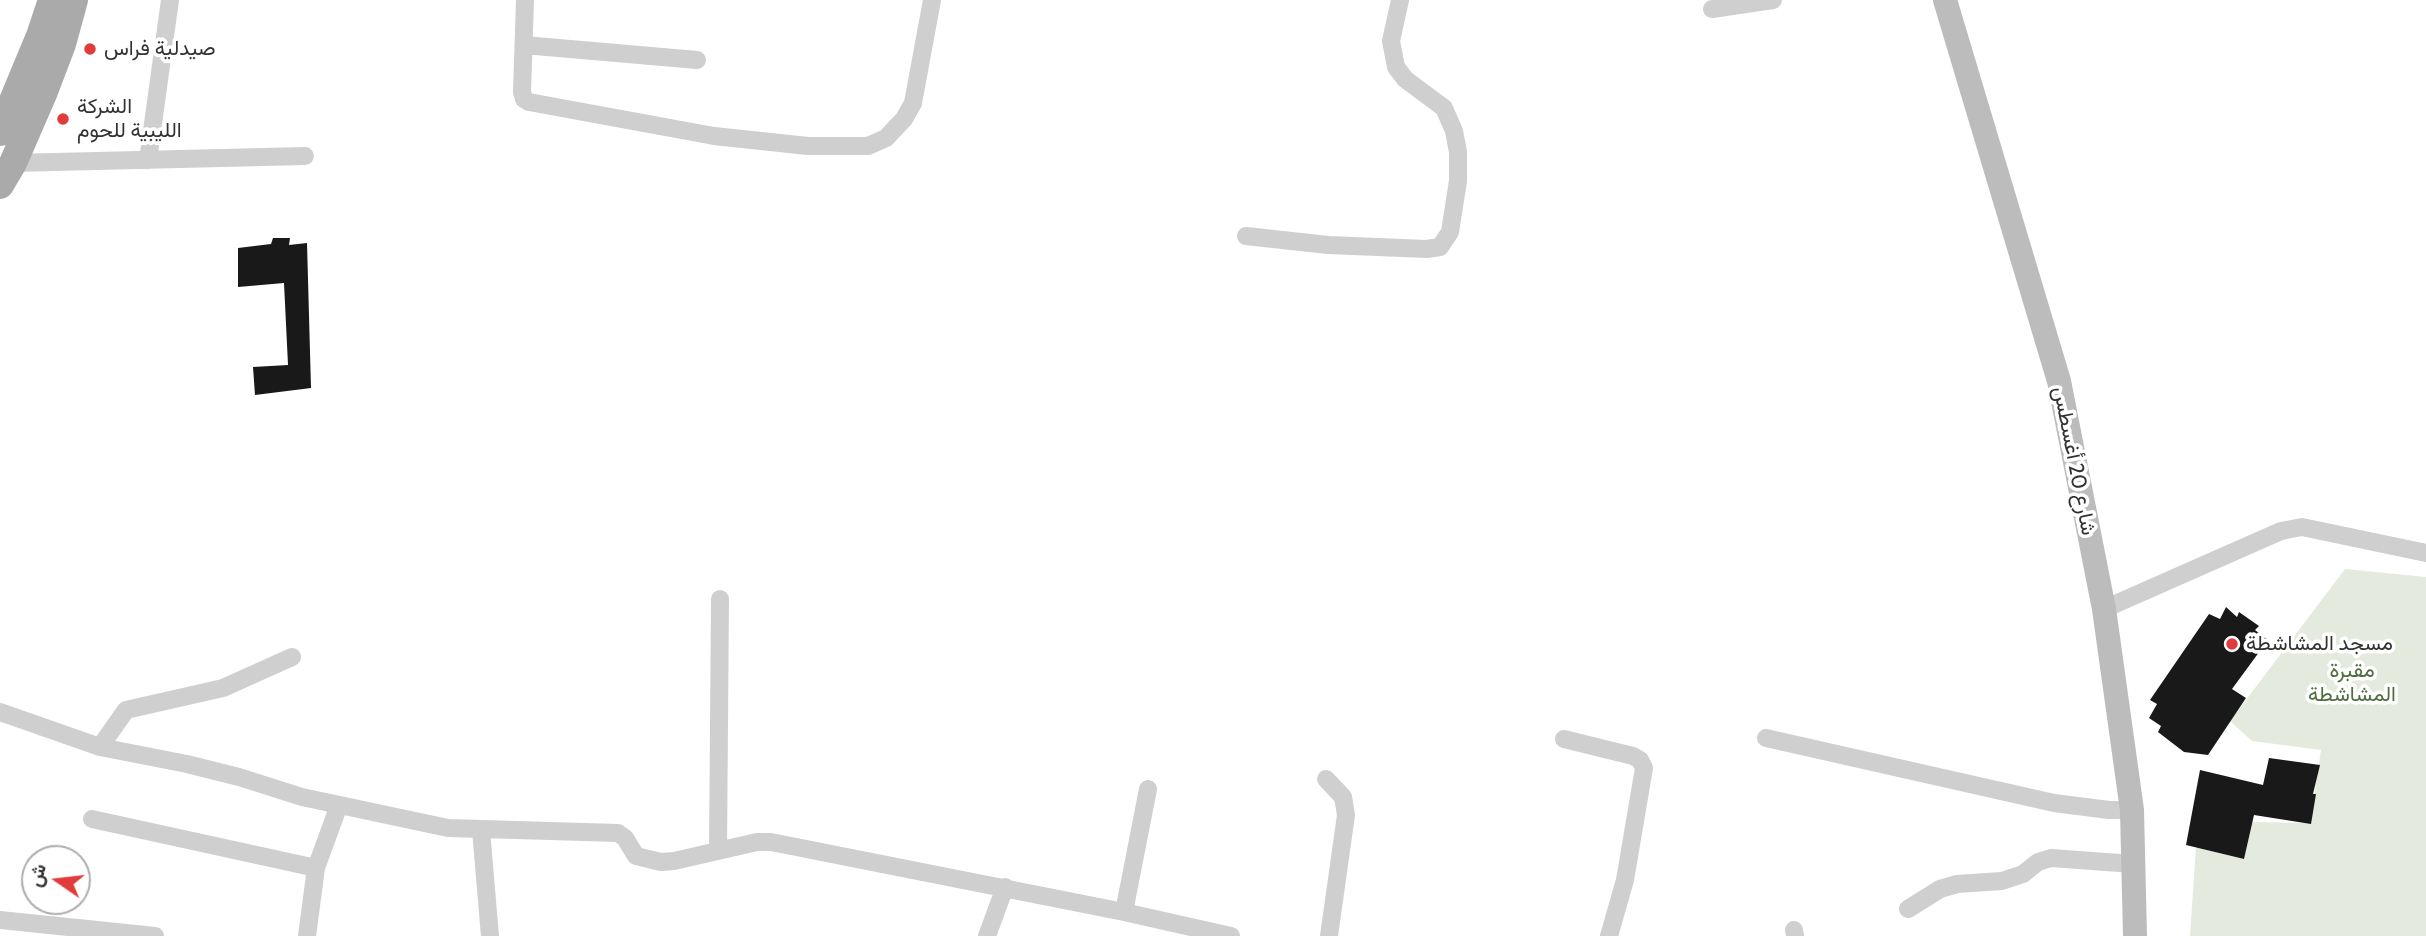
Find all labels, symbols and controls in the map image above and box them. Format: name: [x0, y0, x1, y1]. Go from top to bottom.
place label: صيدلية فراس: [104, 36, 216, 62]
marker: صيدلية فراس: [82, 41, 98, 57]
place label: الشركة الليبية للحوم: [77, 94, 182, 144]
marker: الشركة الليبية للحوم: [55, 111, 71, 127]
street label: شارع 20 أغسطس: [2047, 384, 2101, 538]
place label: مسجد المشاشطة: [2246, 631, 2393, 657]
marker: مسجد المشاشطة: [2224, 636, 2240, 652]
park label: مقبرة المشاشطة: [2308, 658, 2396, 708]
north arrow: [21, 845, 91, 915]
text: ش: [23, 861, 51, 889]

